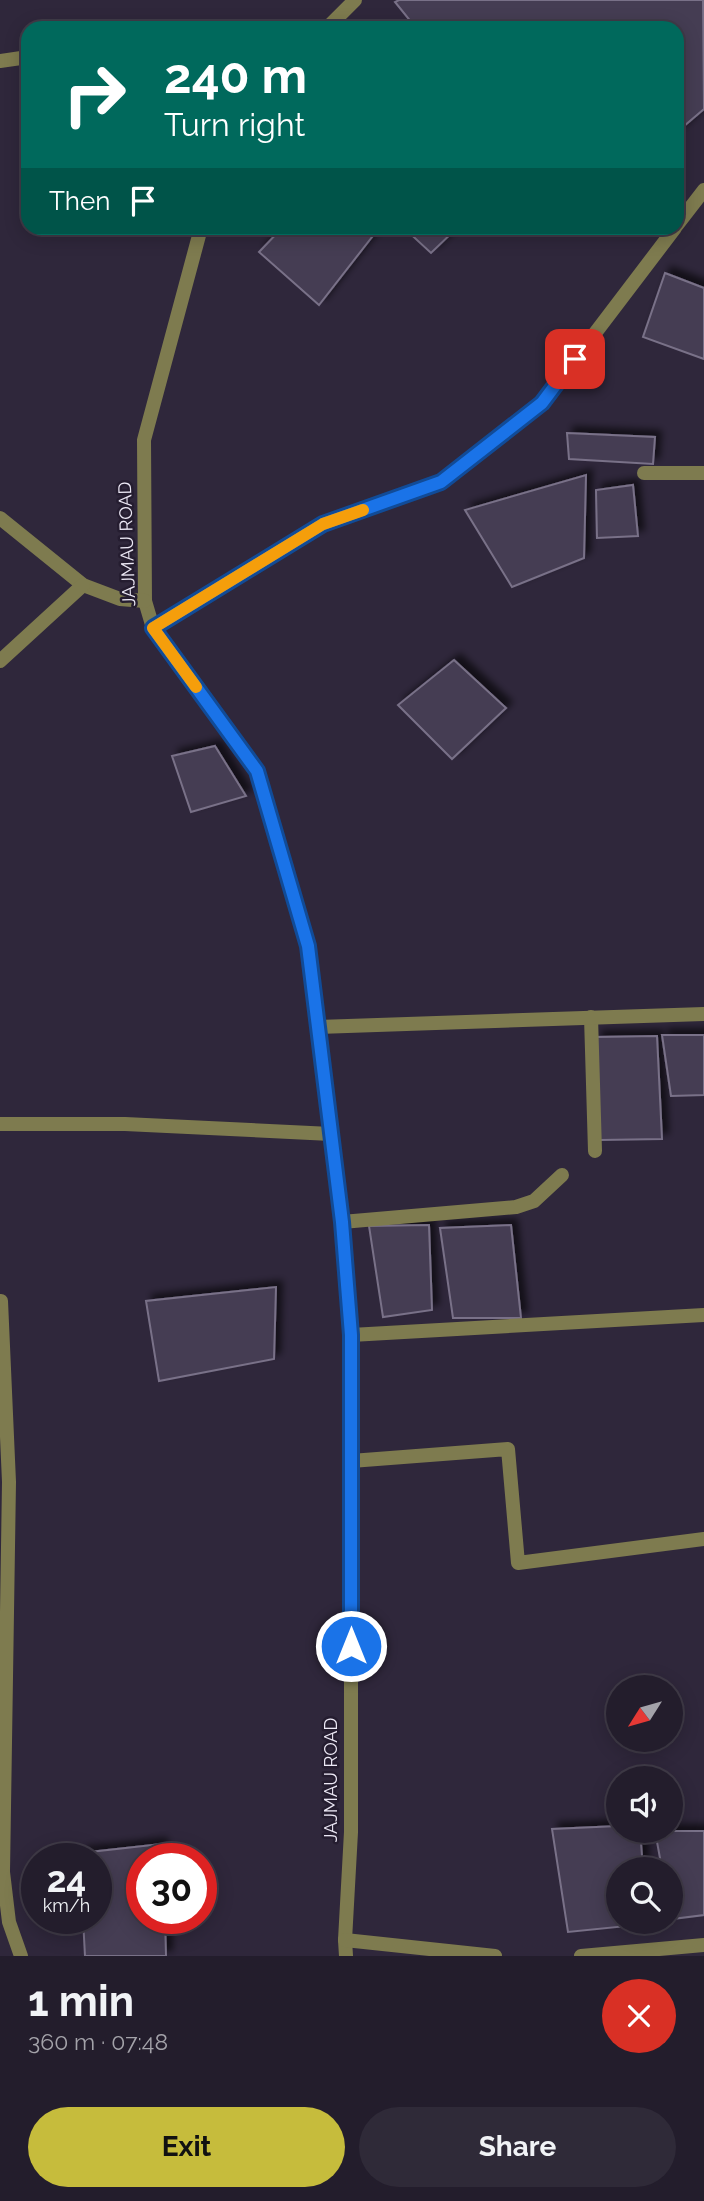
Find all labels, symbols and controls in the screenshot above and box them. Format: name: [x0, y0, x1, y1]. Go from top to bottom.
text: 240 m: [164, 47, 307, 104]
icon: right: [49, 49, 140, 140]
text: Turn right: [164, 106, 305, 143]
icon: arrive: [124, 182, 162, 220]
text: Then: [49, 186, 110, 216]
pin: [545, 329, 605, 389]
icon: arrive: [556, 340, 594, 378]
street label: JAJMAU ROAD: [114, 481, 139, 607]
position arrow: [314, 1609, 388, 1683]
north arrow: [606, 1675, 682, 1752]
map controls: [606, 1675, 683, 1934]
street label: JAJMAU ROAD: [320, 1718, 341, 1842]
button: sound: [606, 1766, 683, 1843]
speed limit sign: 30: [126, 1843, 217, 1934]
button: search: [606, 1857, 683, 1934]
text: 24: [47, 1859, 86, 1900]
text: km/h: [43, 1895, 90, 1916]
text: 1 min: [28, 1977, 134, 2026]
button: close: [602, 1979, 676, 2053]
text: 360 m · 07:48: [28, 2028, 168, 2055]
button: Exit: [28, 2107, 345, 2187]
button: Share: [359, 2107, 676, 2187]

